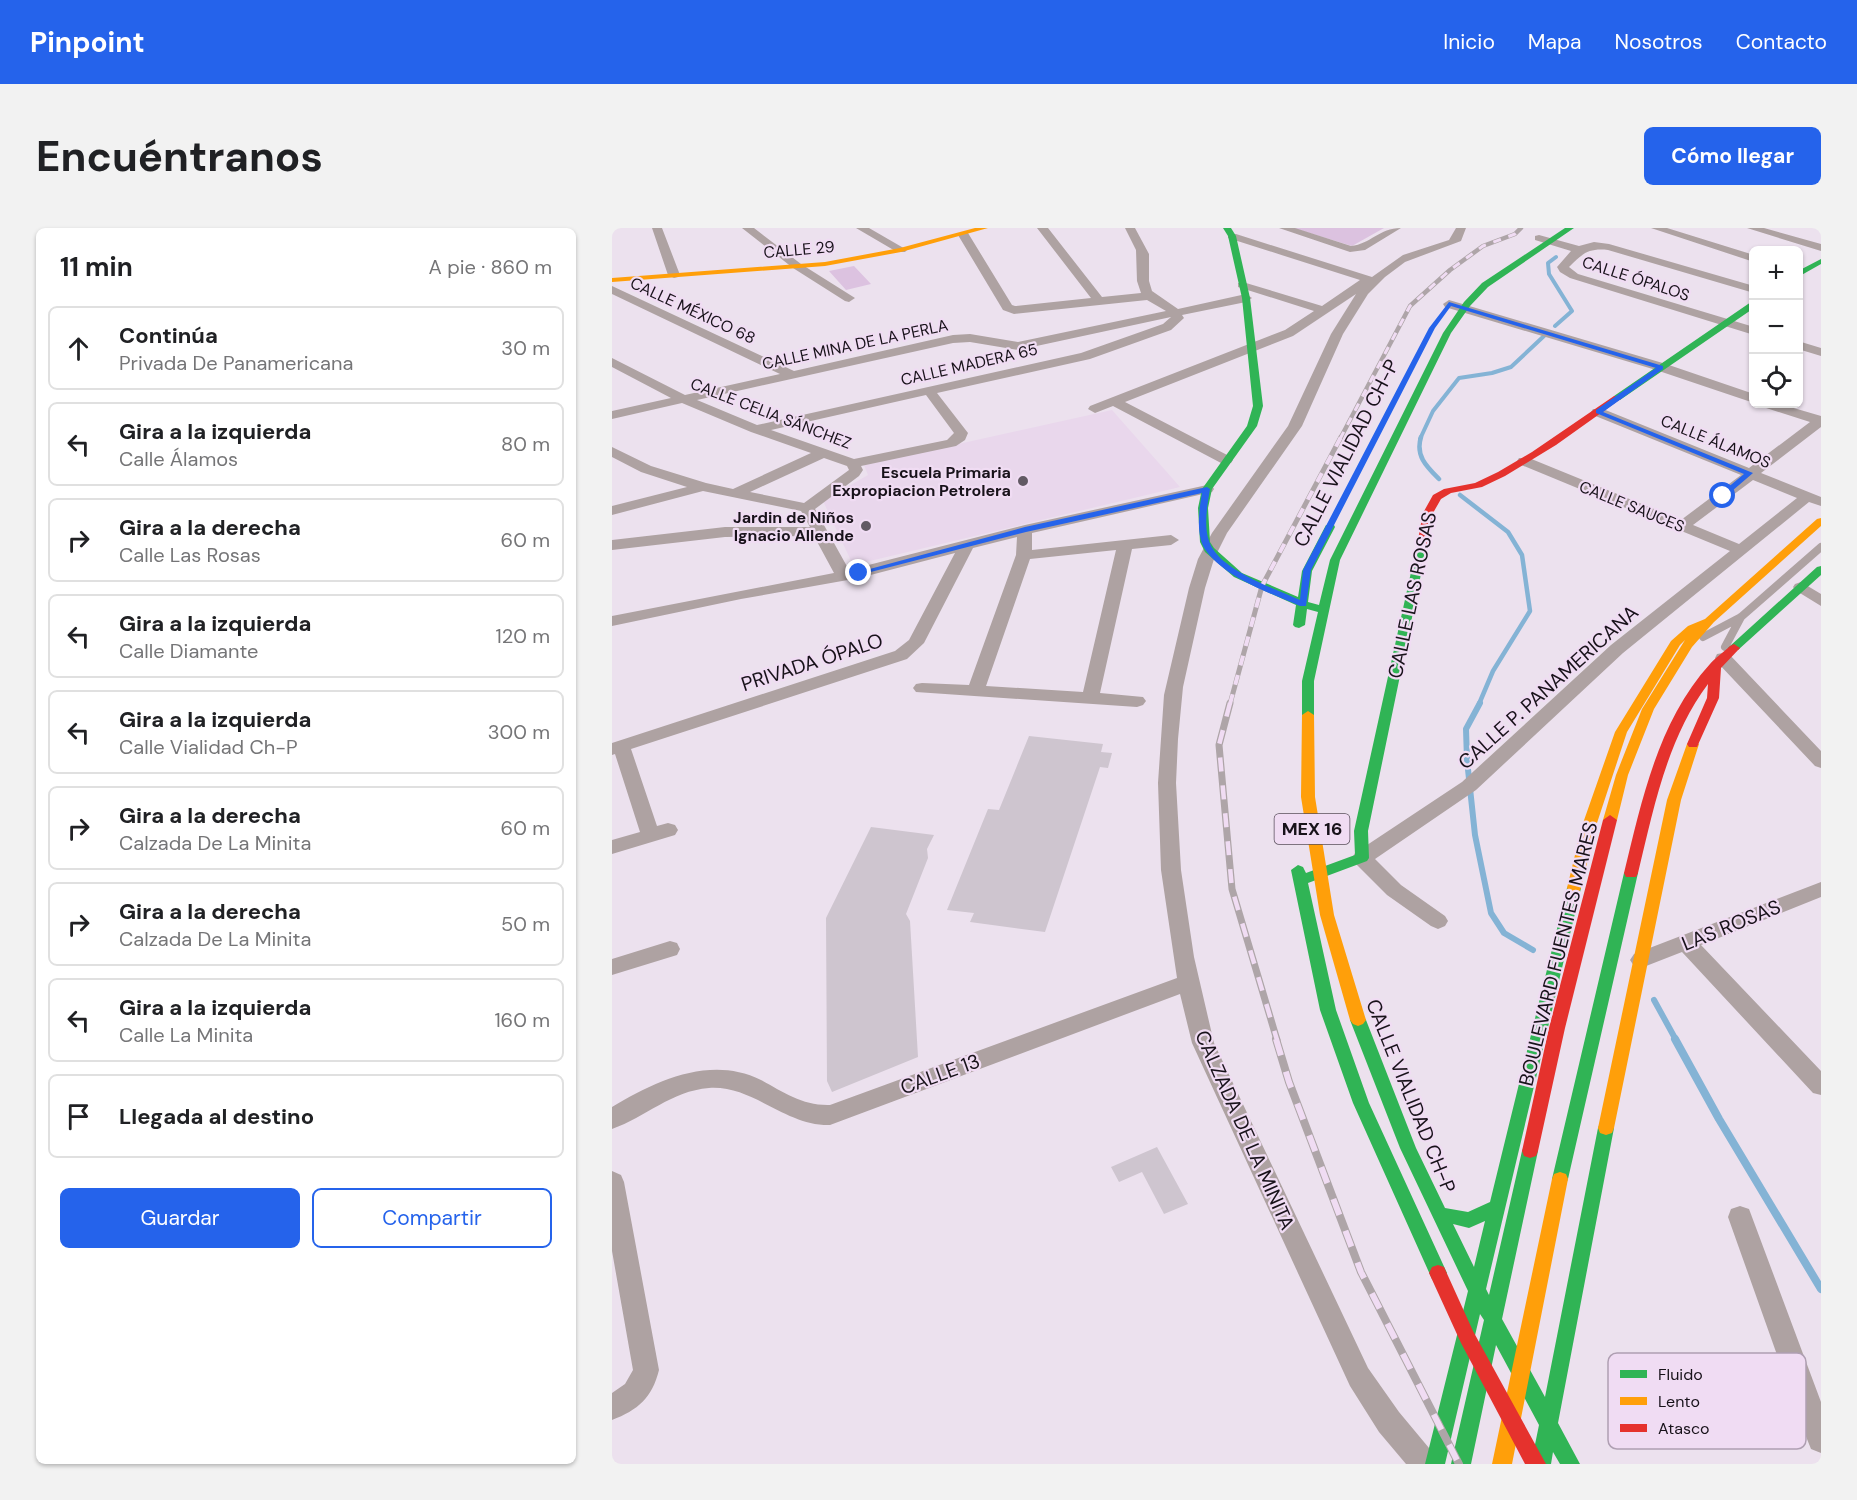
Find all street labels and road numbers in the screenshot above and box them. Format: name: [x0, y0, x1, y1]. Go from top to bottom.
street label: CALLE 29: [763, 236, 835, 263]
street label: CALLE ÓPALOS: [1579, 251, 1692, 306]
street label: CALLE MÉXICO 68: [627, 272, 759, 349]
street label: CALLE MINA DE LA PERLA: [760, 314, 950, 374]
street label: CALLE MADERA 65: [899, 339, 1040, 390]
street label: CALLE VIALIDAD CH-P: [1287, 355, 1405, 551]
street label: CALLE CELIA SÁNCHEZ: [687, 373, 854, 454]
street label: CALLE ÁLAMOS: [1658, 410, 1774, 473]
street label: CALLE SAUCES: [1576, 476, 1688, 537]
street label: CALLE LAS ROSAS: [1382, 509, 1442, 681]
street label: CALLE P. PANAMERICANA: [1452, 599, 1644, 775]
street label: PRIVADA ÓPALO: [738, 627, 886, 697]
road number: MEX 16: [1274, 814, 1350, 844]
street label: BOULEVARD FUENTES MARES: [1513, 819, 1603, 1089]
street label: LAS ROSAS: [1678, 893, 1784, 957]
street label: CALLE VIALIDAD CH-P: [1360, 995, 1462, 1197]
street label: CALZADA DE LA MINITA: [1189, 1026, 1301, 1234]
street label: CALLE 13: [897, 1048, 983, 1100]

